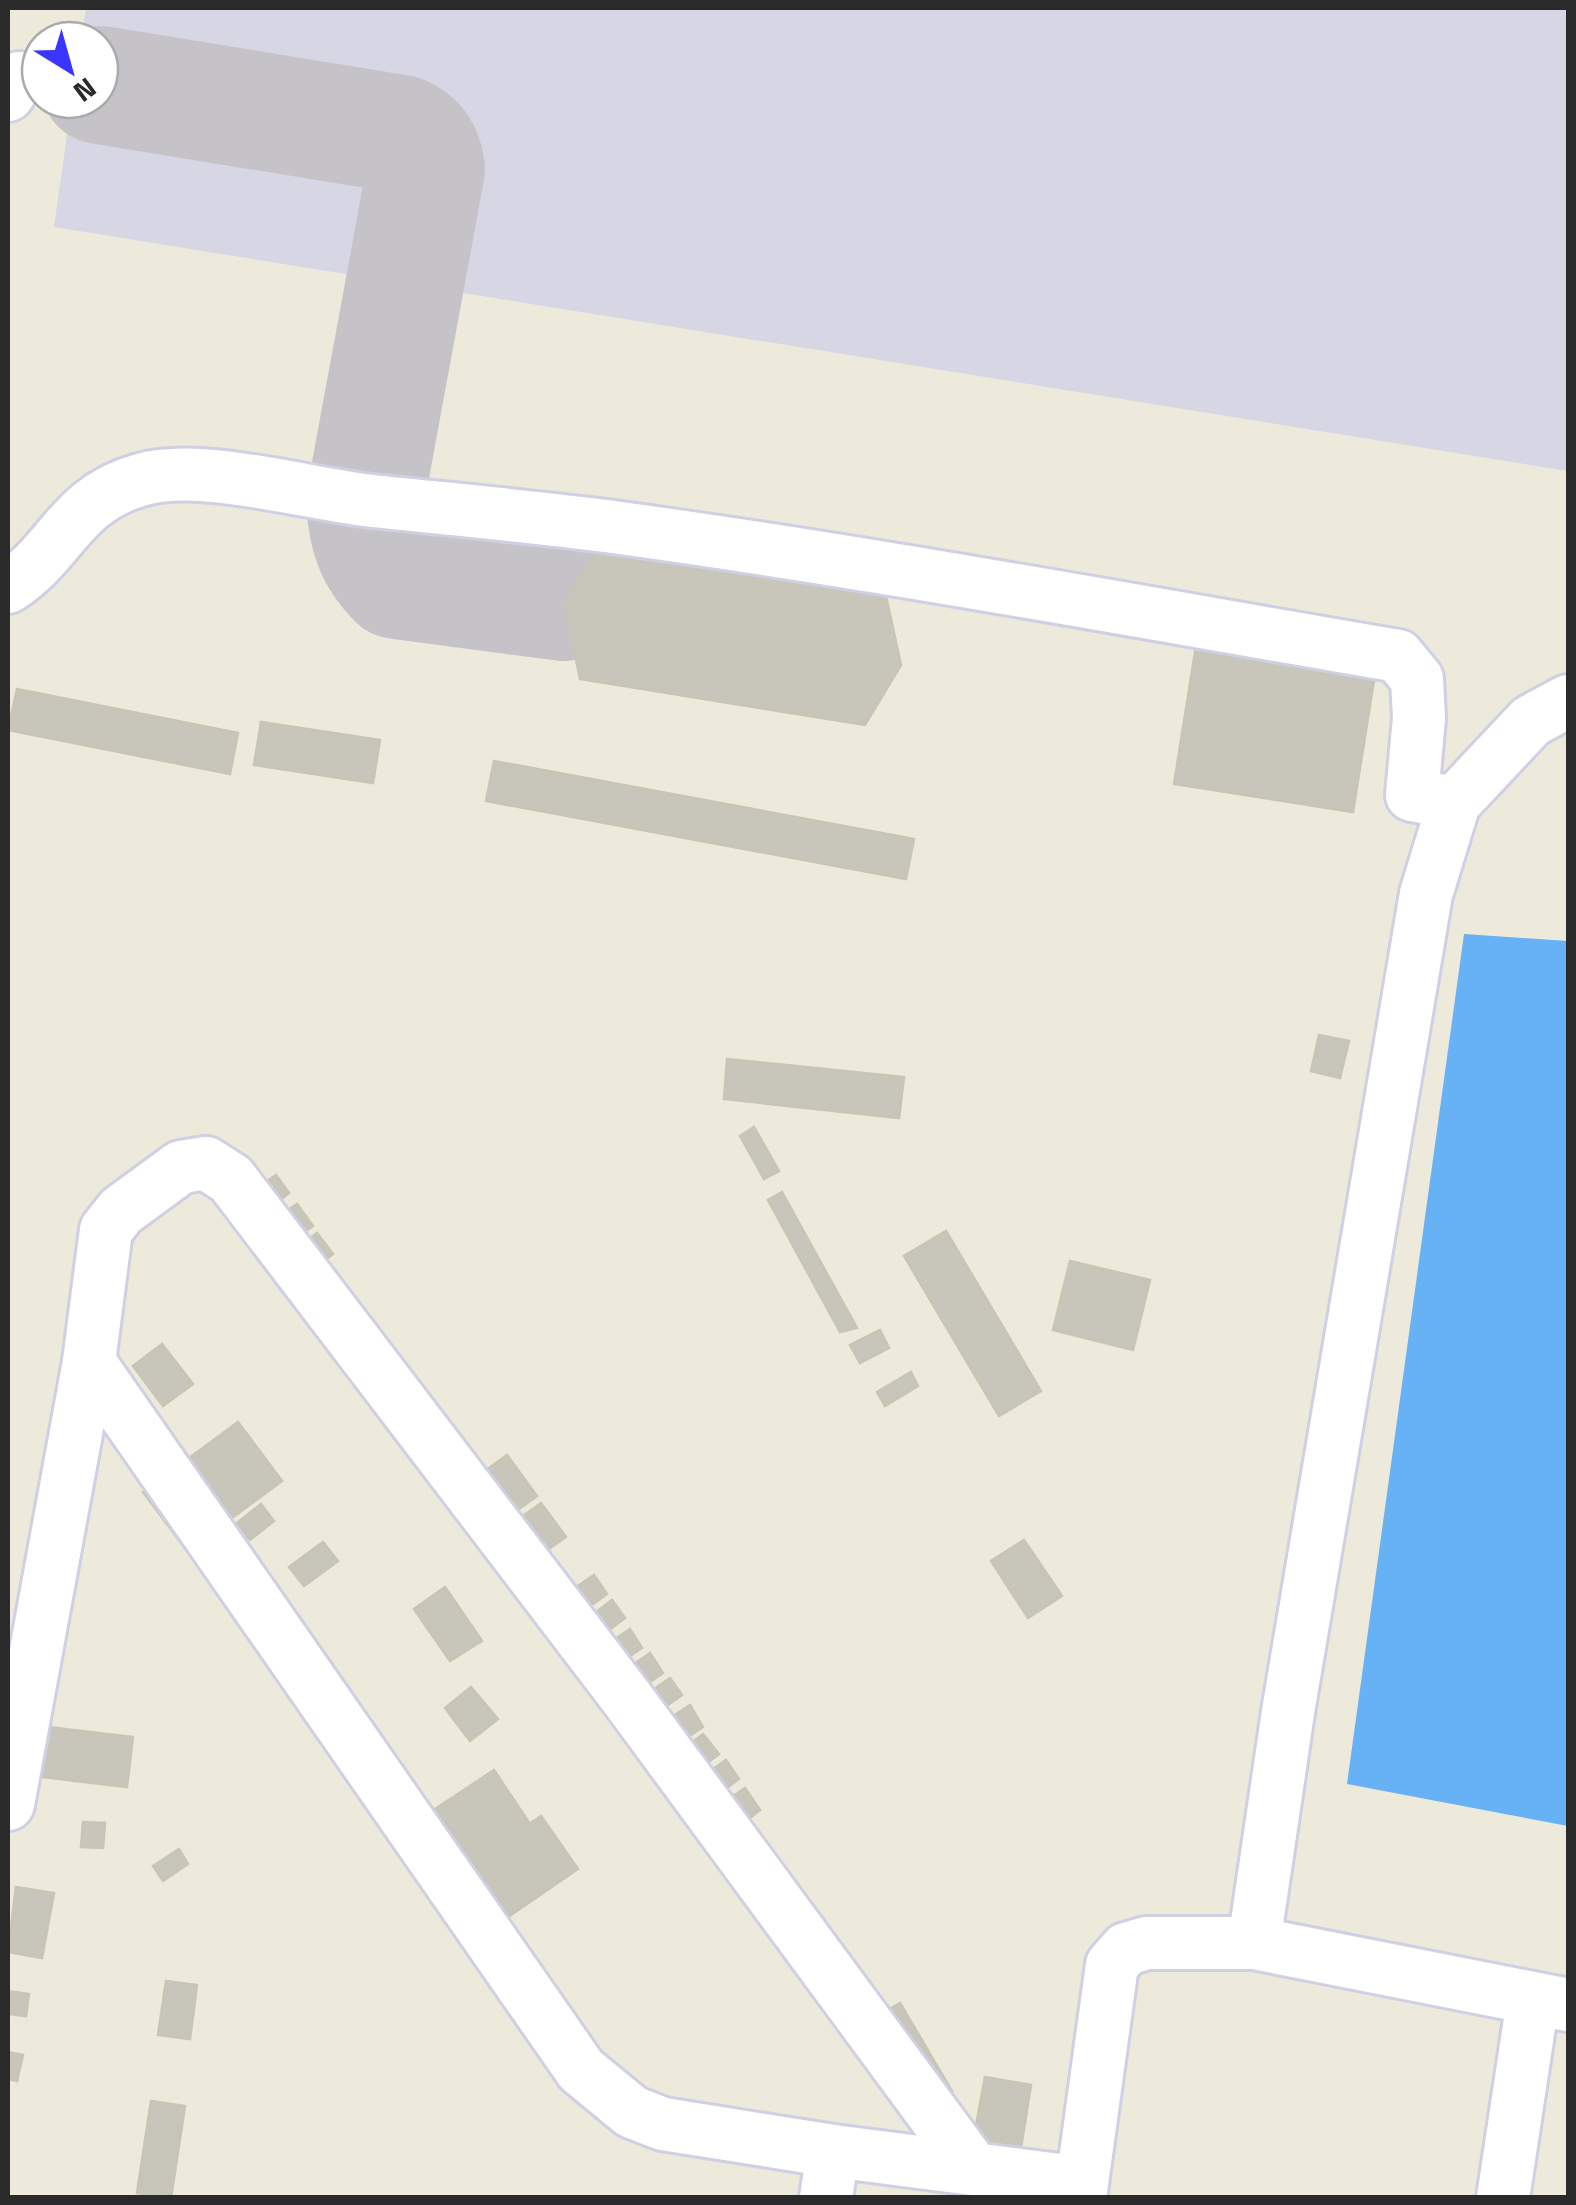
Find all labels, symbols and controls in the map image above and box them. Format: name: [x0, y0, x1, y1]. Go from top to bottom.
north arrow: [20, 20, 120, 120]
text: N: [65, 67, 106, 113]

